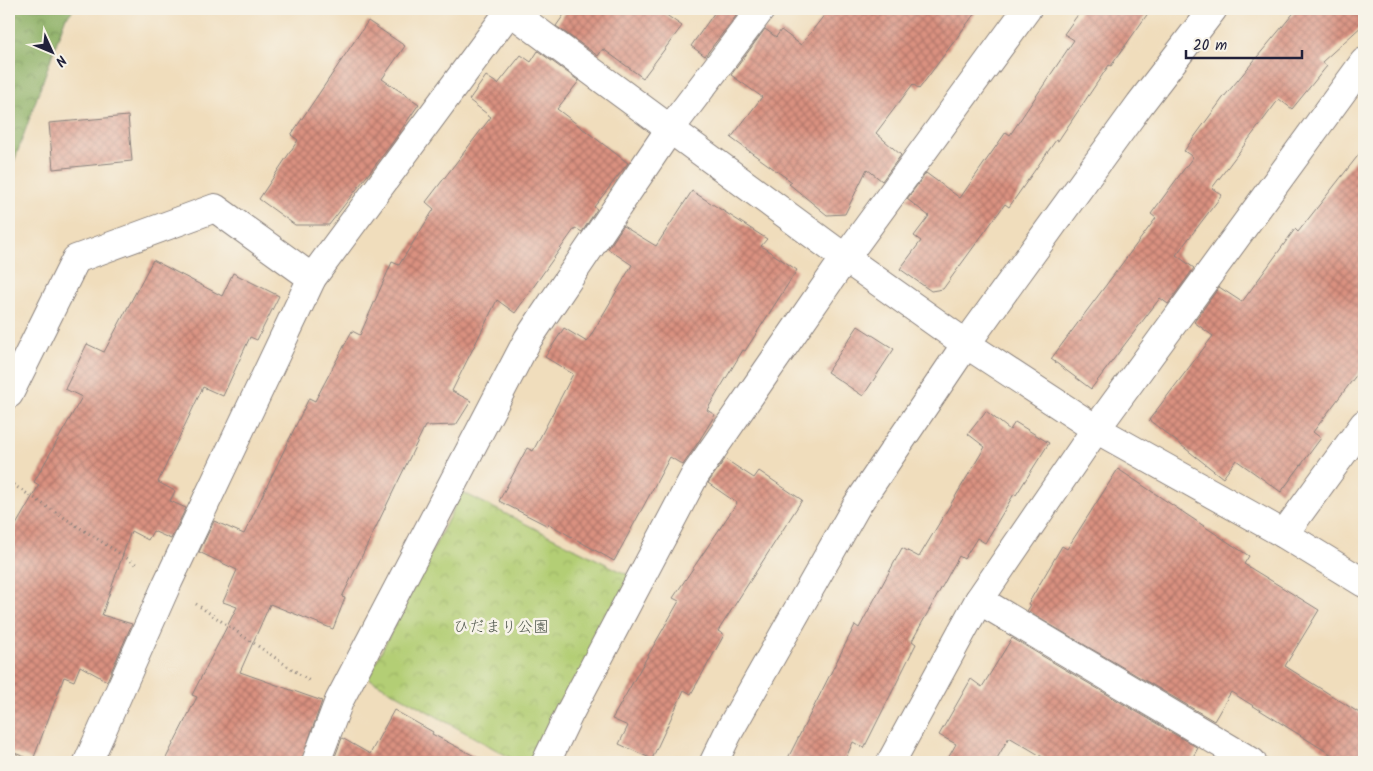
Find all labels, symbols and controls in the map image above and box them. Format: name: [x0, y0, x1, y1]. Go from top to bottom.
north arrow: [28, 28, 78, 78]
scale bar: [1186, 28, 1302, 60]
text: 20 m: [1193, 34, 1227, 58]
text: N: [50, 50, 72, 71]
park label: ひだまり公園: [453, 615, 549, 640]

